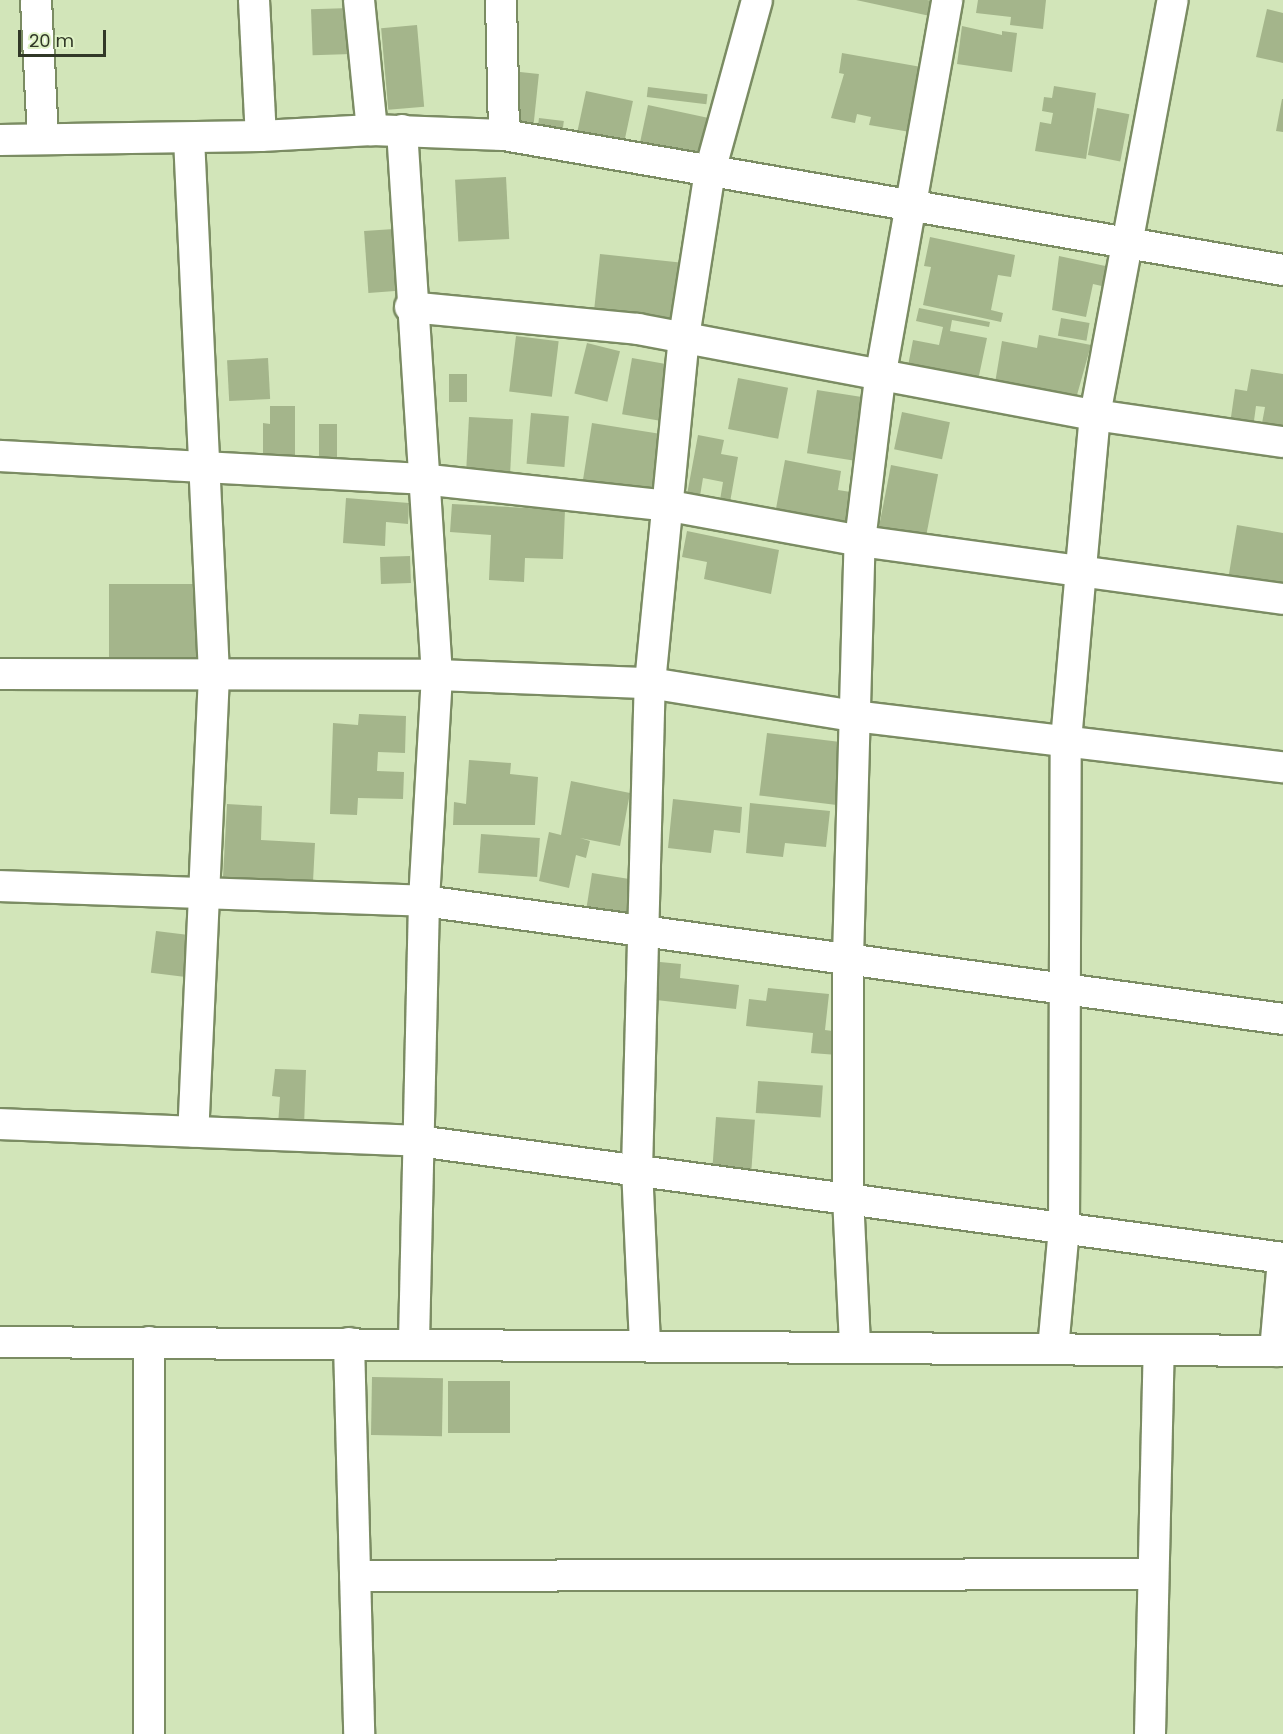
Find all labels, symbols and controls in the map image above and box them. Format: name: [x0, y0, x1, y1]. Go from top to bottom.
scale bar: [21, 18, 110, 56]
text: 20 m: [29, 28, 74, 53]

